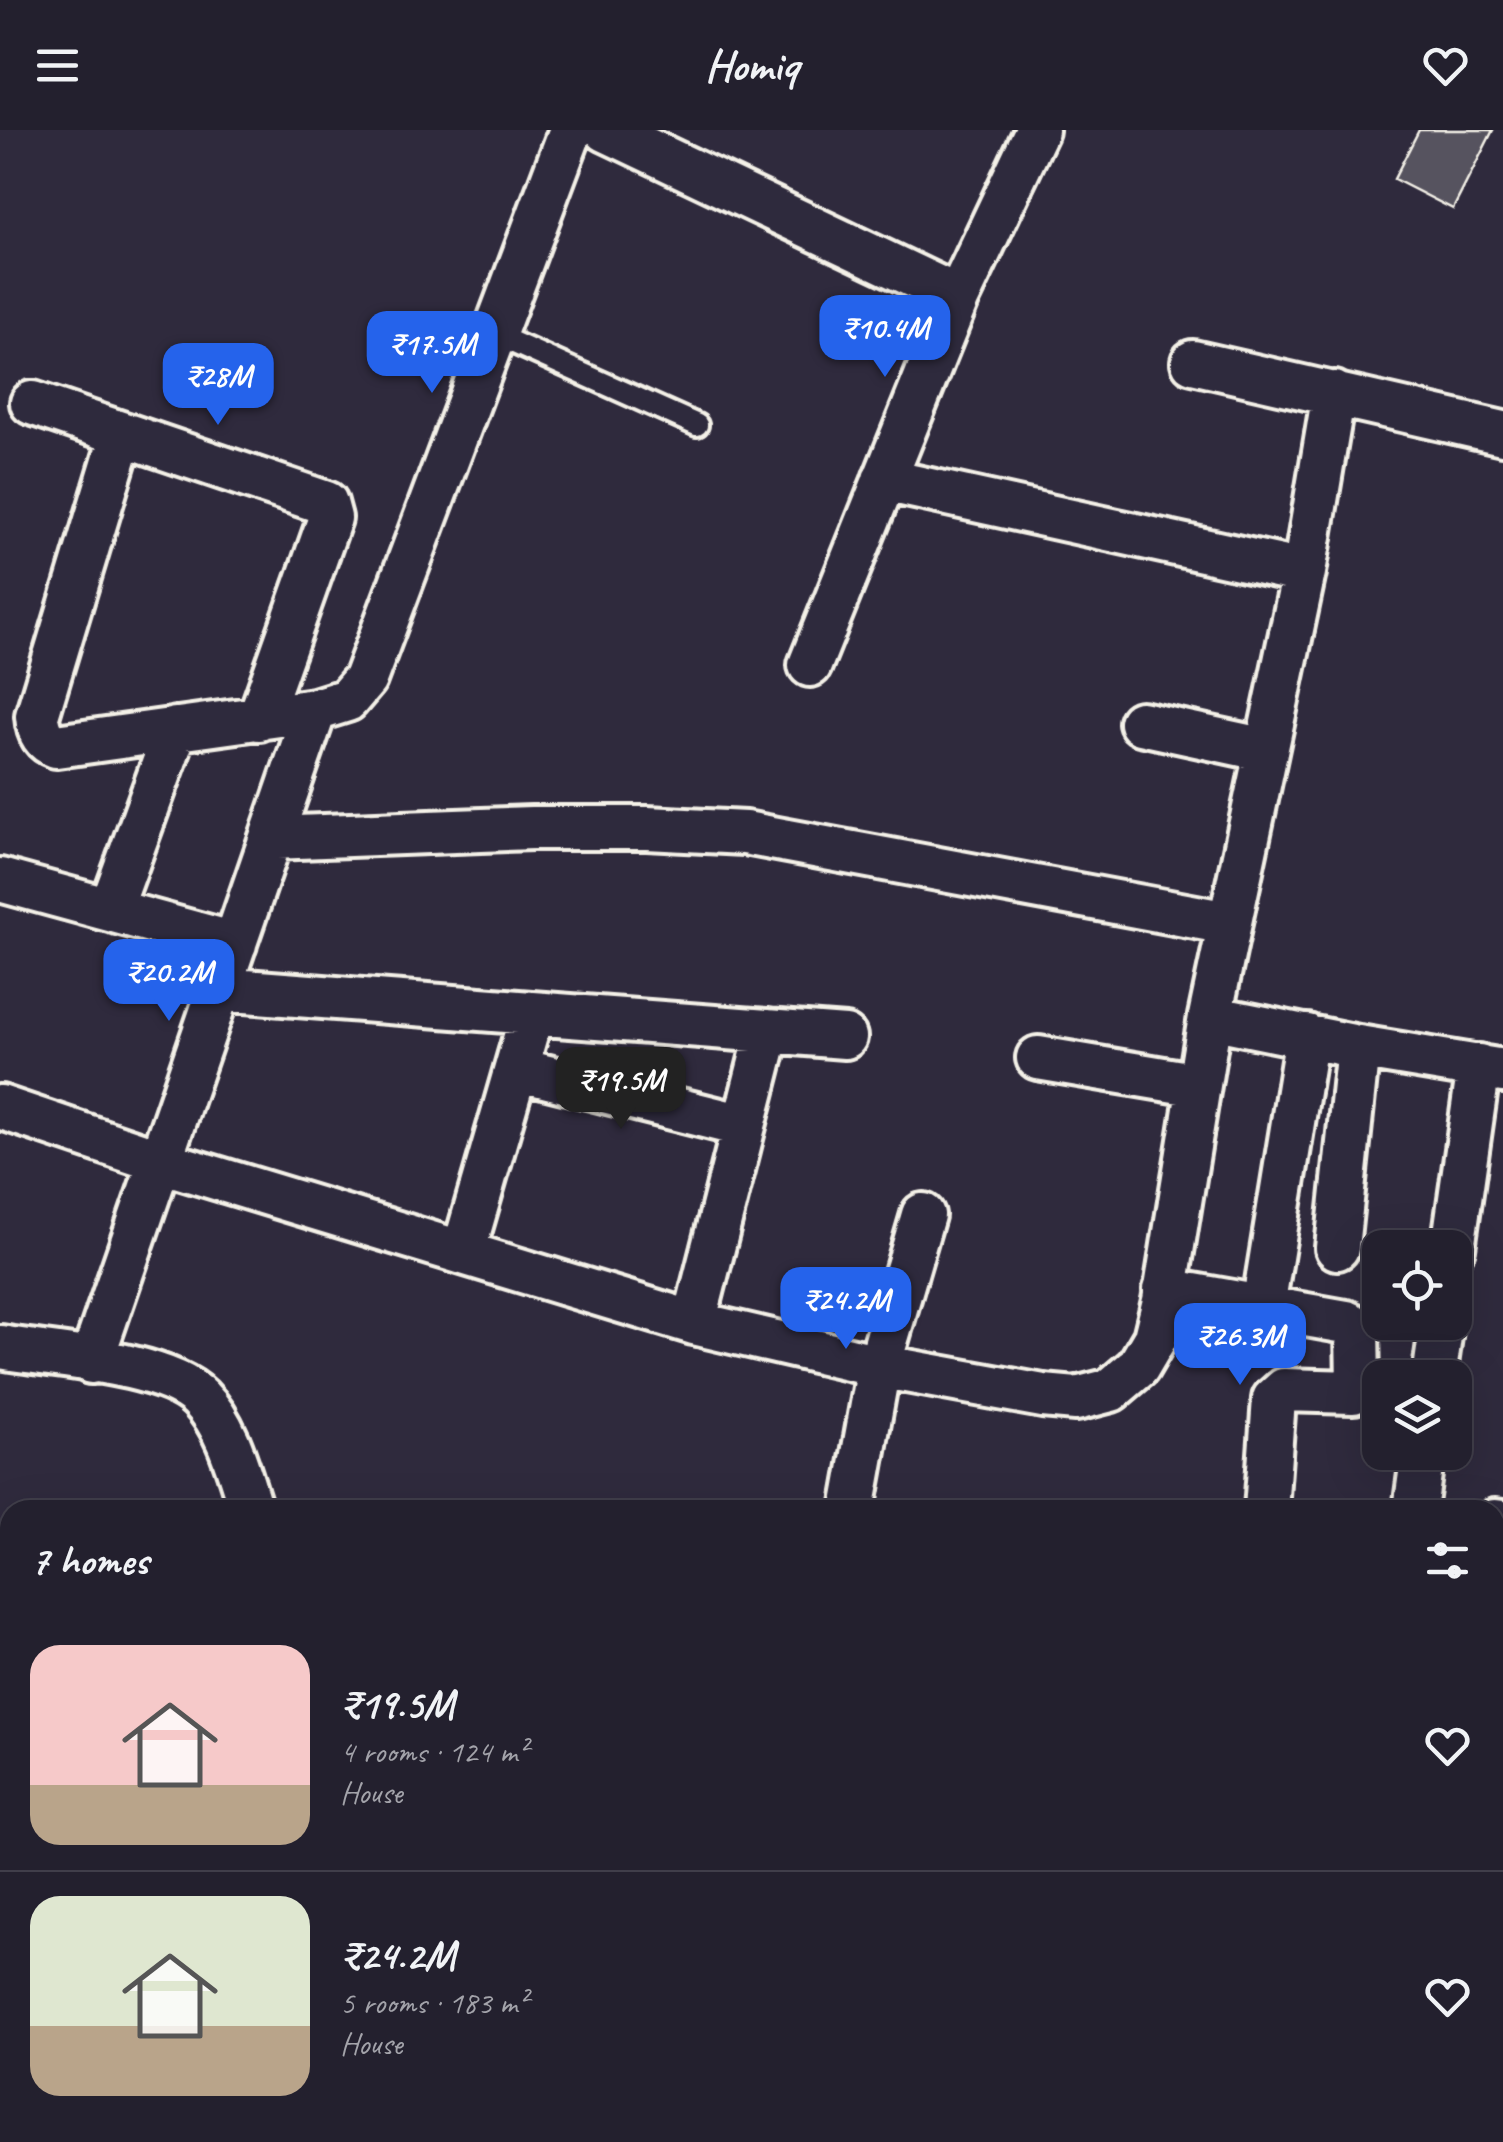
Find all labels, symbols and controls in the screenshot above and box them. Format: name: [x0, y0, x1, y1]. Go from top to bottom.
text: Homiq: [705, 37, 798, 94]
icon: menu: [30, 38, 85, 93]
icon: heart: [1418, 38, 1473, 93]
pin: ₹10.4M: [804, 295, 966, 380]
text: ₹10.4M: [841, 307, 929, 348]
pin: ₹17.5M: [351, 311, 513, 396]
text: ₹17.5M: [389, 323, 475, 364]
pin: ₹28M: [159, 343, 277, 428]
text: ₹28M: [185, 355, 251, 396]
pin: ₹20.2M: [88, 939, 250, 1024]
text: ₹20.2M: [125, 951, 213, 992]
pin: ₹19.5M: [540, 1047, 702, 1132]
text: ₹19.5M: [578, 1059, 664, 1100]
map controls: [1362, 1230, 1472, 1470]
button: locate: [1362, 1230, 1472, 1340]
pin: ₹24.2M: [765, 1267, 927, 1352]
text: ₹24.2M: [802, 1279, 890, 1320]
pin: ₹26.3M: [1159, 1303, 1321, 1388]
text: ₹26.3M: [1196, 1315, 1284, 1356]
button: layers: [1362, 1360, 1472, 1470]
icon: filters: [1420, 1533, 1475, 1588]
text: 7 homes: [30, 1534, 148, 1587]
text: ₹19.5M: [340, 1678, 453, 1731]
icon: home: [110, 1685, 230, 1805]
icon: heart: [1420, 1718, 1475, 1773]
text: 4 rooms · 124 m²: [340, 1731, 527, 1772]
text: House: [340, 1772, 402, 1813]
text: ₹24.2M: [340, 1929, 455, 1982]
icon: home: [110, 1936, 230, 2056]
icon: heart: [1420, 1969, 1475, 2024]
text: 5 rooms · 183 m²: [340, 1982, 527, 2023]
text: House: [340, 2023, 402, 2064]

